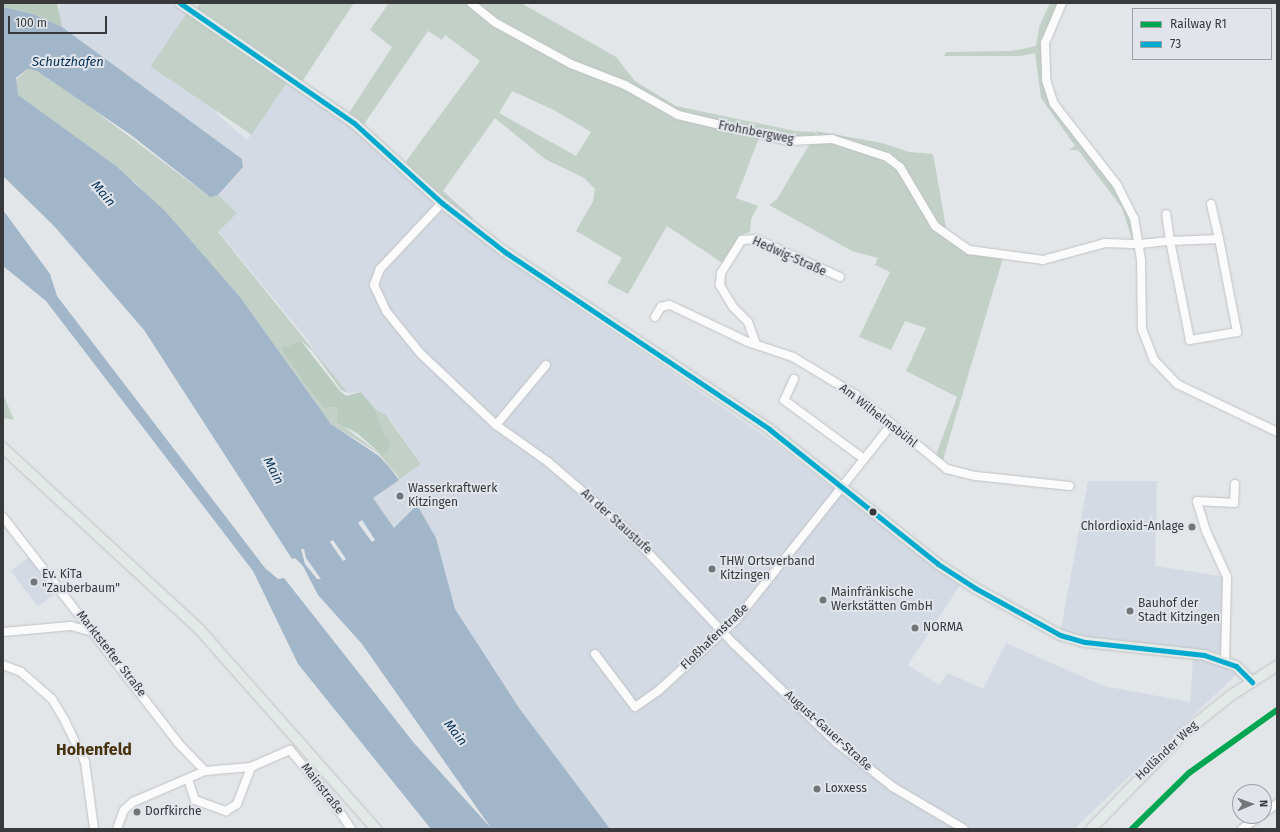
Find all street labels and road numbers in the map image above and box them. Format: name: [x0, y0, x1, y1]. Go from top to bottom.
street label: Frohnbergweg: [717, 119, 795, 147]
street label: Hedwig-Straße: [750, 234, 828, 280]
street label: Am Wilhelmsbühl: [836, 381, 920, 451]
street label: An der Staustufe: [578, 486, 654, 558]
street label: Floßhafenstraße: [678, 601, 752, 673]
street label: Marktstefter Straße: [73, 608, 149, 700]
street label: August-Gauer-Straße: [781, 688, 875, 774]
street label: Holländer Weg: [1133, 719, 1201, 783]
street label: Mainstraße: [298, 761, 346, 817]

